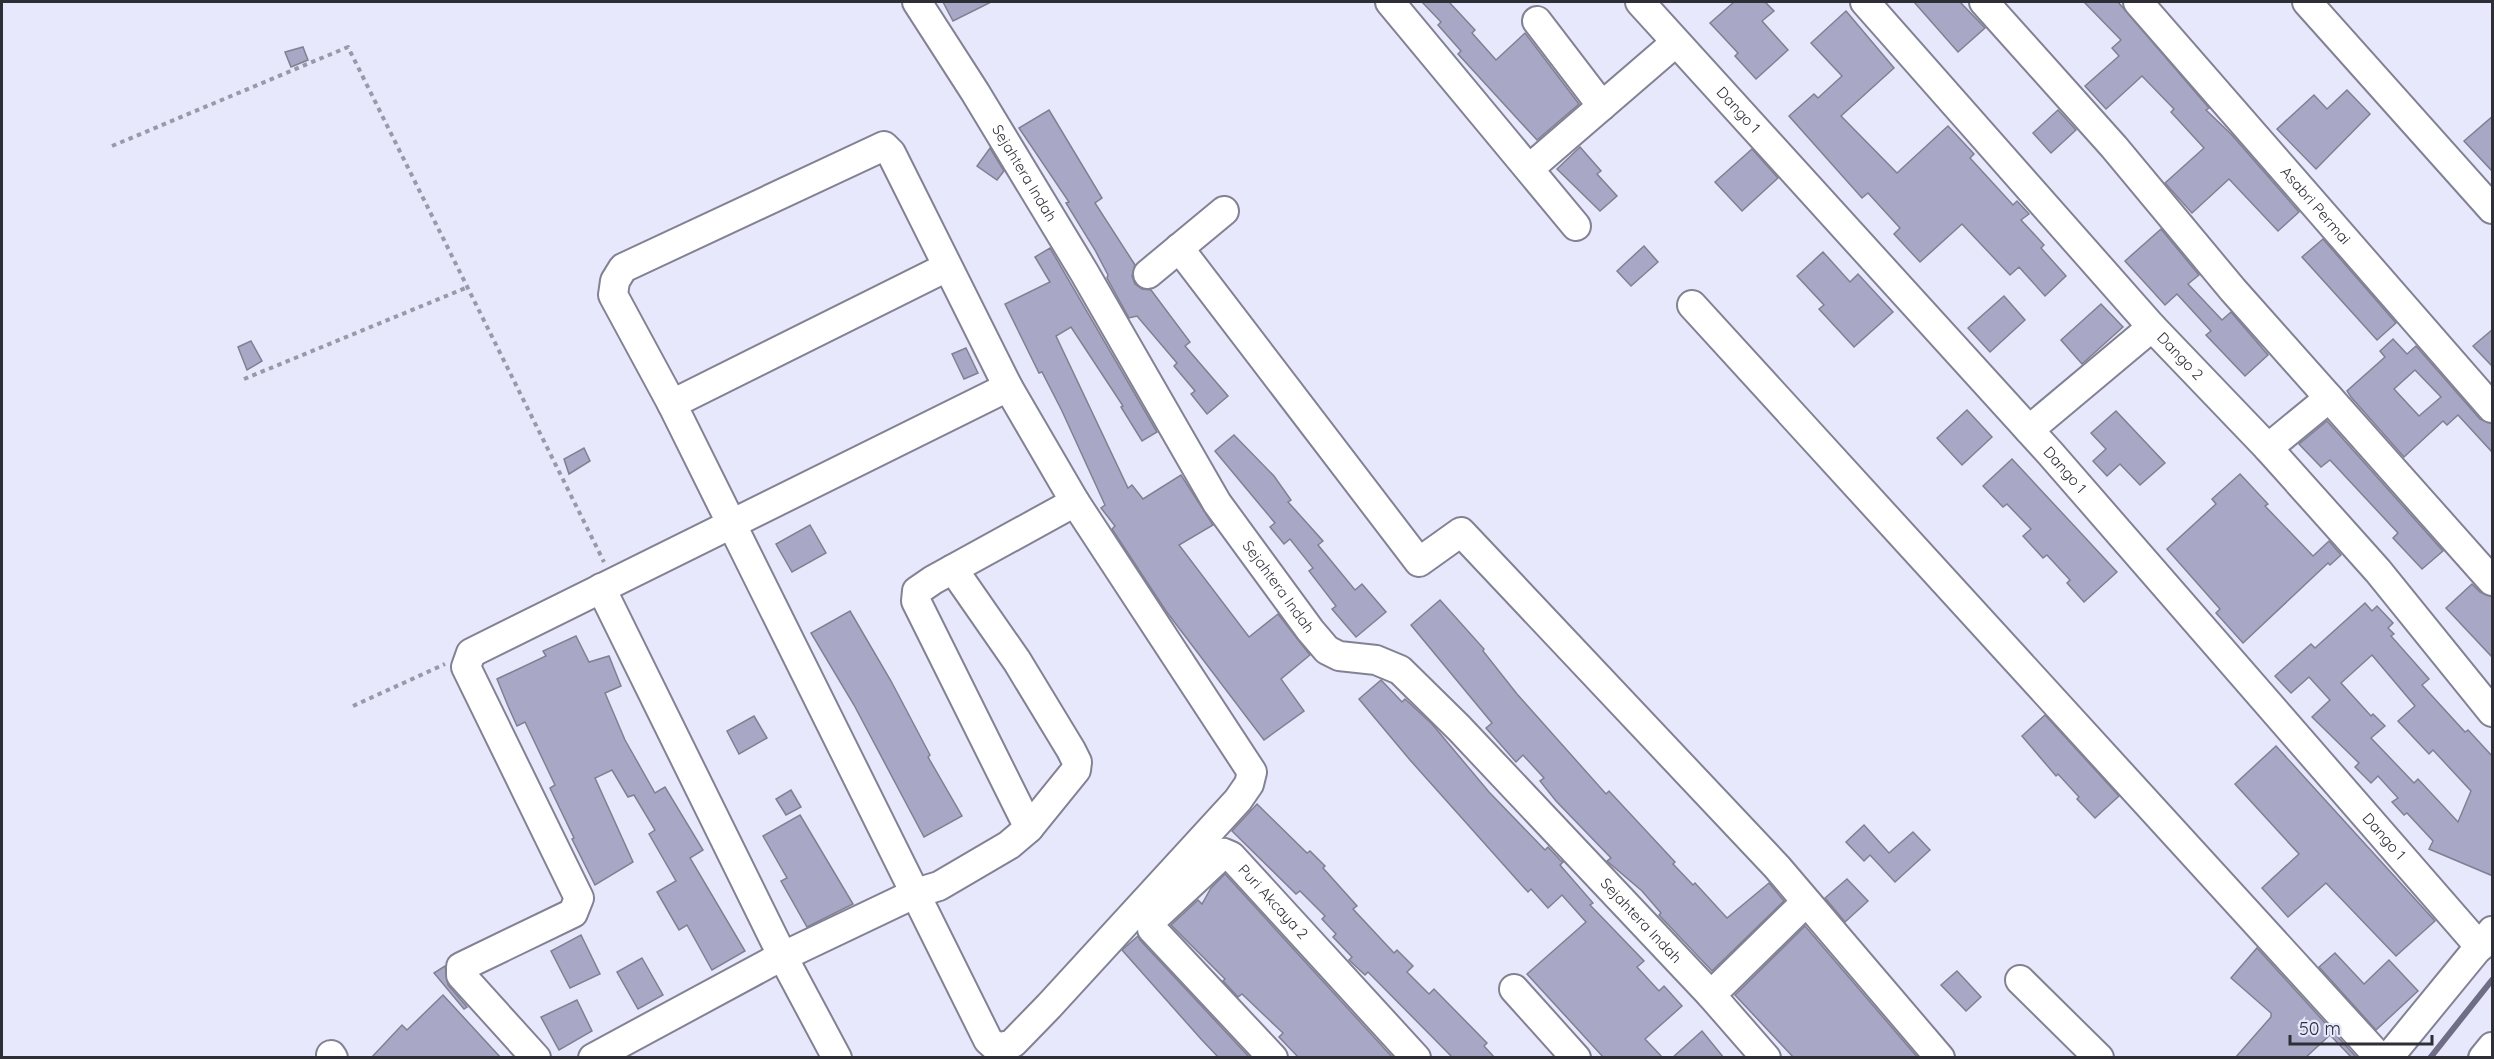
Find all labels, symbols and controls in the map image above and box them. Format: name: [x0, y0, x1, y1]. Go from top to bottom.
street label: Dango 1: [1713, 82, 1765, 137]
street label: Sejahtera Indah: [988, 121, 1061, 225]
street label: Asabri Permai: [2277, 162, 2355, 248]
street label: Dango 2: [2153, 328, 2208, 384]
street label: Dango 1: [2040, 442, 2091, 497]
street label: Sejahtera Indah: [1239, 537, 1319, 637]
street label: Dango 1: [2359, 809, 2410, 864]
street label: Puri Akcaya 2: [1234, 860, 1312, 943]
street label: Sejahtera Indah: [1597, 874, 1686, 967]
scale bar: [2290, 1008, 2432, 1046]
text: 50 m: [2299, 1017, 2341, 1040]

